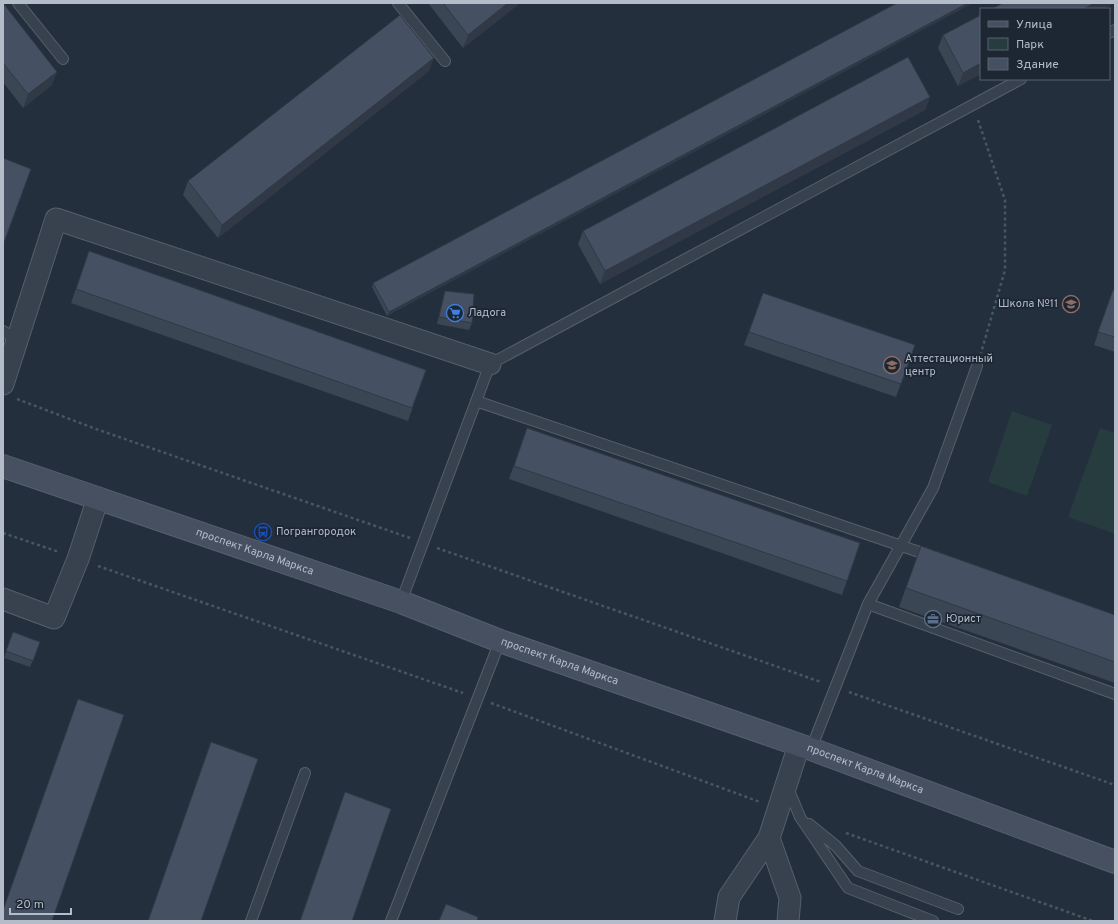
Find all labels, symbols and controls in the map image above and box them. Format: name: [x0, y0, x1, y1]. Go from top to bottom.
legend: [980, 8, 1110, 80]
text: Улица: [1016, 17, 1052, 33]
text: Парк: [1016, 37, 1044, 53]
text: Здание: [1016, 57, 1059, 73]
school or university icon: Школа №11: [1061, 294, 1081, 314]
place label: Школа №11: [998, 297, 1058, 311]
supermarket icon: Ладога: [445, 303, 465, 323]
place label: Ладога: [468, 306, 506, 320]
place label: Аттестационный центр: [905, 352, 993, 379]
school or university icon: Аттестационный центр: [882, 355, 902, 375]
bus stop icon: Погрангородок: [253, 522, 273, 542]
street label: проспект Карла Маркса: [194, 525, 316, 579]
place label: Погрангородок: [276, 525, 356, 539]
office icon: Юрист: [923, 609, 943, 629]
place label: Юрист: [946, 612, 981, 626]
street label: проспект Карла Маркса: [499, 635, 620, 689]
street label: проспект Карла Маркса: [805, 741, 926, 797]
scale bar: [10, 890, 71, 916]
text: 20 m: [16, 897, 44, 913]

